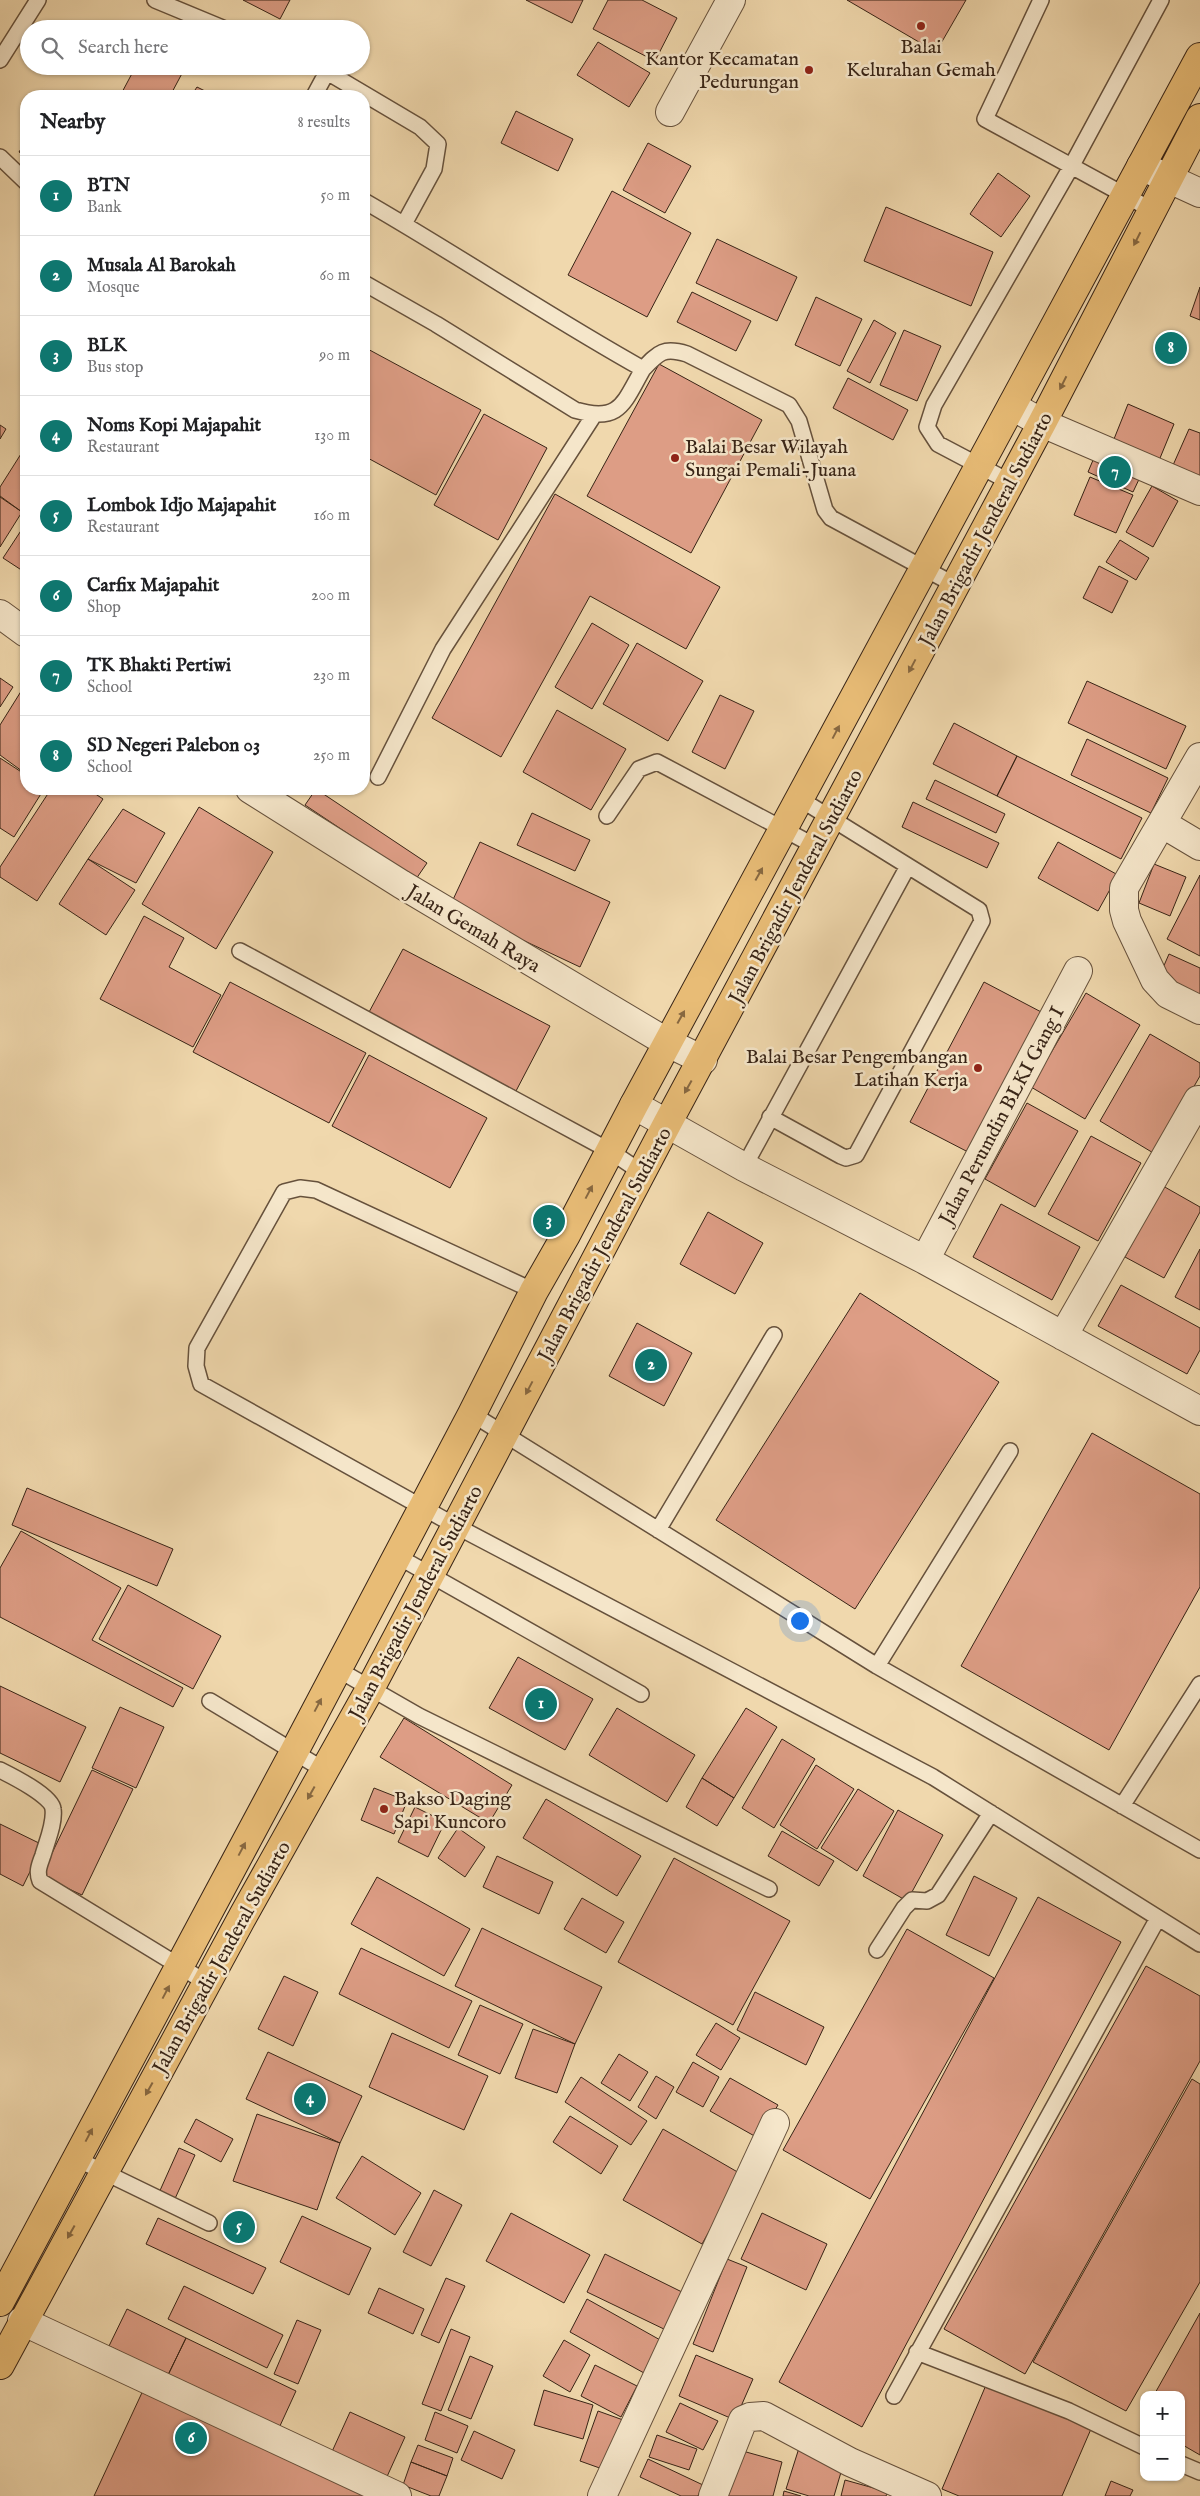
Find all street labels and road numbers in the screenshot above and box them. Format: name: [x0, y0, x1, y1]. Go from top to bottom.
street label: Jalan Brigadir Jenderal Sudiarto: [913, 408, 1059, 653]
street label: Jalan Brigadir Jenderal Sudiarto: [723, 765, 869, 1010]
street label: Jalan Gemah Raya: [400, 879, 545, 979]
street label: Jalan Perumdin BLKI Gang I: [933, 1002, 1071, 1231]
street label: Jalan Brigadir Jenderal Sudiarto: [532, 1123, 678, 1368]
street label: Jalan Brigadir Jenderal Sudiarto: [343, 1481, 489, 1726]
street label: Jalan Brigadir Jenderal Sudiarto: [147, 1837, 297, 2080]

